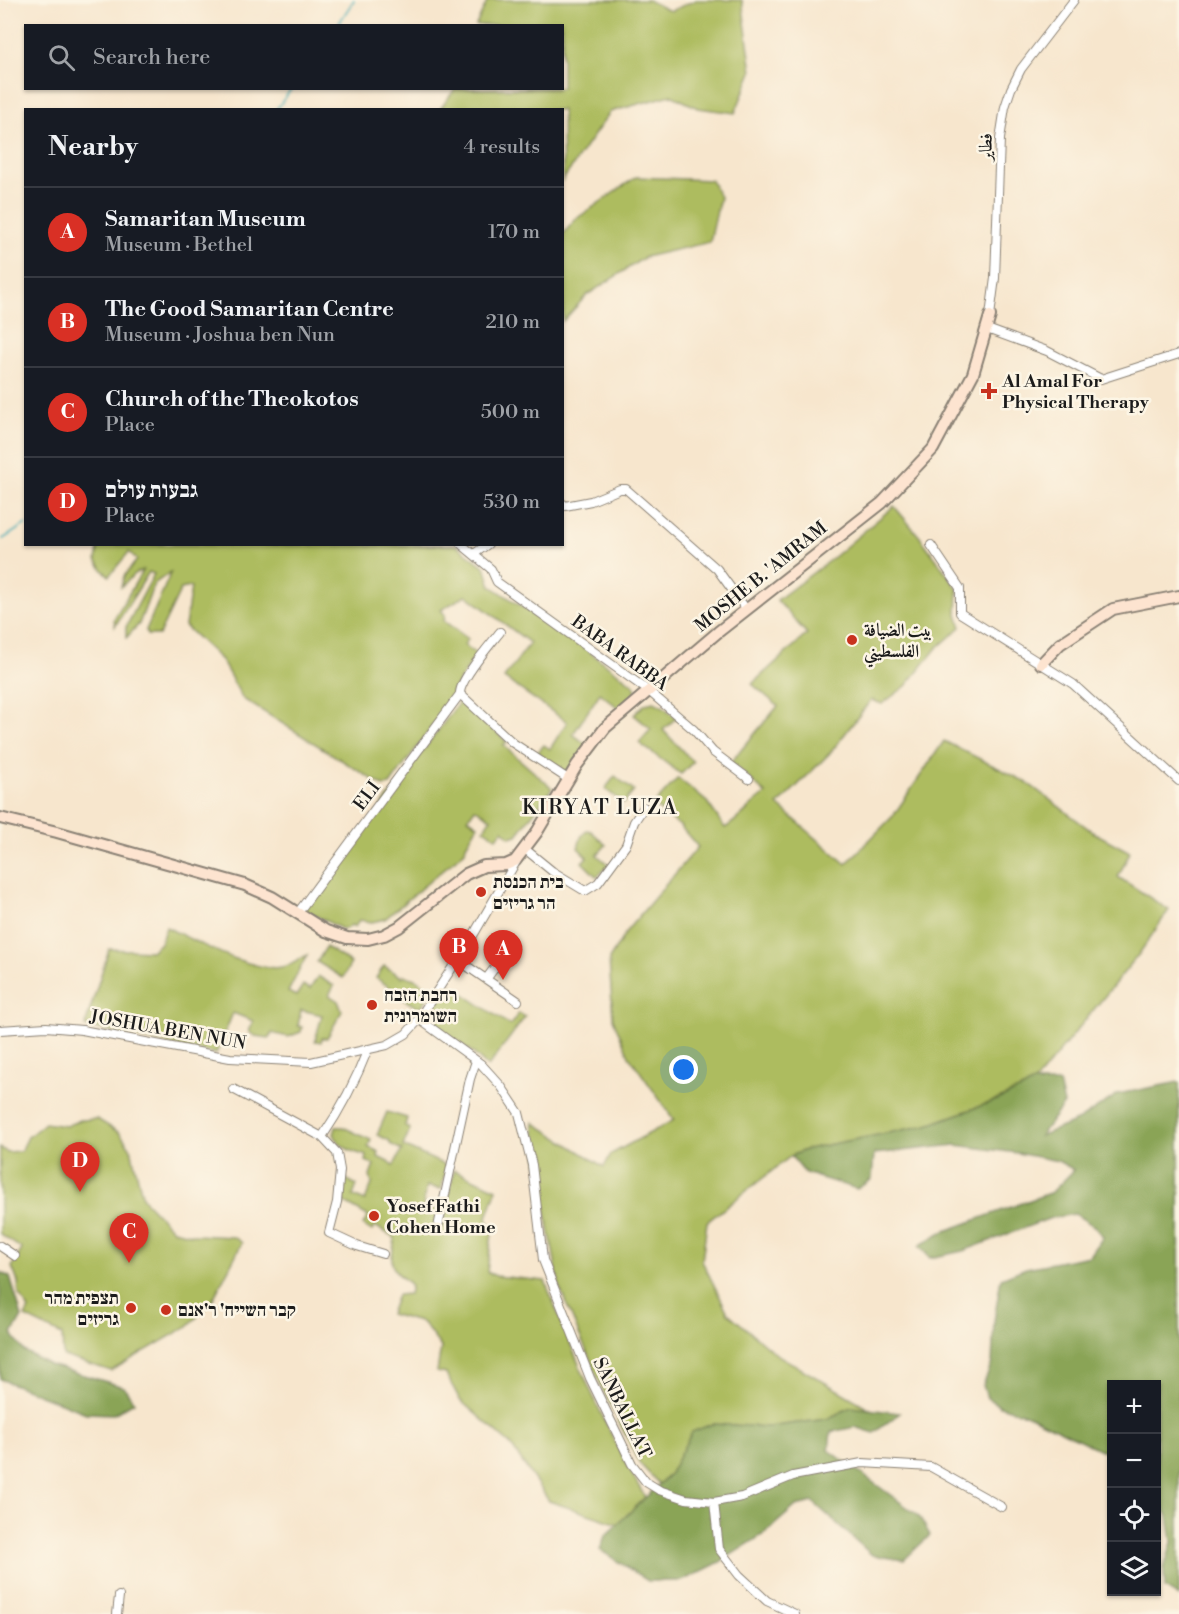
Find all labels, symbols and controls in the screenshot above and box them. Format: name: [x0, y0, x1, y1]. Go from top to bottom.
search box: [24, 24, 564, 90]
icon: search: [45, 41, 78, 74]
text: Search here: [93, 44, 210, 71]
text: Nearby: [48, 131, 138, 163]
street label: فطاير: [974, 133, 998, 163]
text: 4 results: [463, 135, 540, 160]
text: Samaritan Museum: [105, 206, 306, 233]
text: A: [60, 220, 75, 245]
text: 170 m: [488, 220, 540, 245]
text: Museum · Bethel: [105, 233, 253, 258]
text: The Good Samaritan Centre: [105, 296, 394, 323]
text: B: [60, 310, 75, 335]
text: 210 m: [485, 310, 540, 335]
text: Museum · Joshua ben Nun: [105, 323, 335, 348]
place label: Al Amal For Physical Therapy: [1001, 370, 1150, 414]
marker: Al Amal For Physical Therapy: [980, 382, 998, 400]
text: Church of the Theokotos: [105, 386, 359, 413]
text: C: [60, 400, 75, 425]
text: 500 m: [481, 400, 540, 425]
text: Place: [105, 413, 155, 438]
text: גבעות עולם: [105, 477, 198, 504]
text: D: [60, 490, 75, 515]
text: 530 m: [483, 490, 540, 515]
text: Place: [105, 504, 155, 529]
street label: MOSHE B. 'AMRAM: [690, 516, 832, 638]
street label: BABA RABBA: [566, 609, 674, 696]
place label: بيت الضيافة الفلسطيني: [864, 619, 932, 668]
marker: بيت الضيافة الفلسطيني: [845, 633, 859, 647]
street label: ELI: [348, 776, 386, 815]
district label: KIRYAT LUZA: [522, 795, 678, 821]
place label: בית הכנסת הר גריזים: [493, 871, 564, 915]
marker: בית הכנסת הר גריזים: [474, 885, 488, 899]
pin: B: [440, 928, 478, 978]
pin: A: [484, 930, 522, 980]
place label: רחבת הזבח השומרונית: [384, 984, 458, 1028]
marker: רחבת הזבח השומרונית: [365, 998, 379, 1012]
street label: JOSHUA BEN NUN: [87, 1005, 248, 1055]
your location: [669, 1055, 698, 1084]
pin: D: [60, 1142, 100, 1192]
place label: Yosef Fathi Cohen Home: [386, 1195, 496, 1239]
marker: Yosef Fathi Cohen Home: [367, 1209, 381, 1223]
pin: C: [110, 1214, 148, 1263]
place label: תצפית מהר גריזים: [44, 1287, 119, 1331]
place label: קבר השייח' ר'אנם: [178, 1299, 296, 1322]
marker: תצפית מהר גריזים: [124, 1301, 138, 1315]
marker: קבר השייח' ר'אנם: [159, 1303, 173, 1317]
street label: SANBALLAT: [588, 1354, 656, 1462]
map controls: [1107, 1380, 1161, 1596]
button: +: [1107, 1380, 1161, 1434]
button: −: [1107, 1434, 1161, 1488]
button: locate: [1107, 1488, 1161, 1542]
button: layers: [1107, 1542, 1161, 1596]

